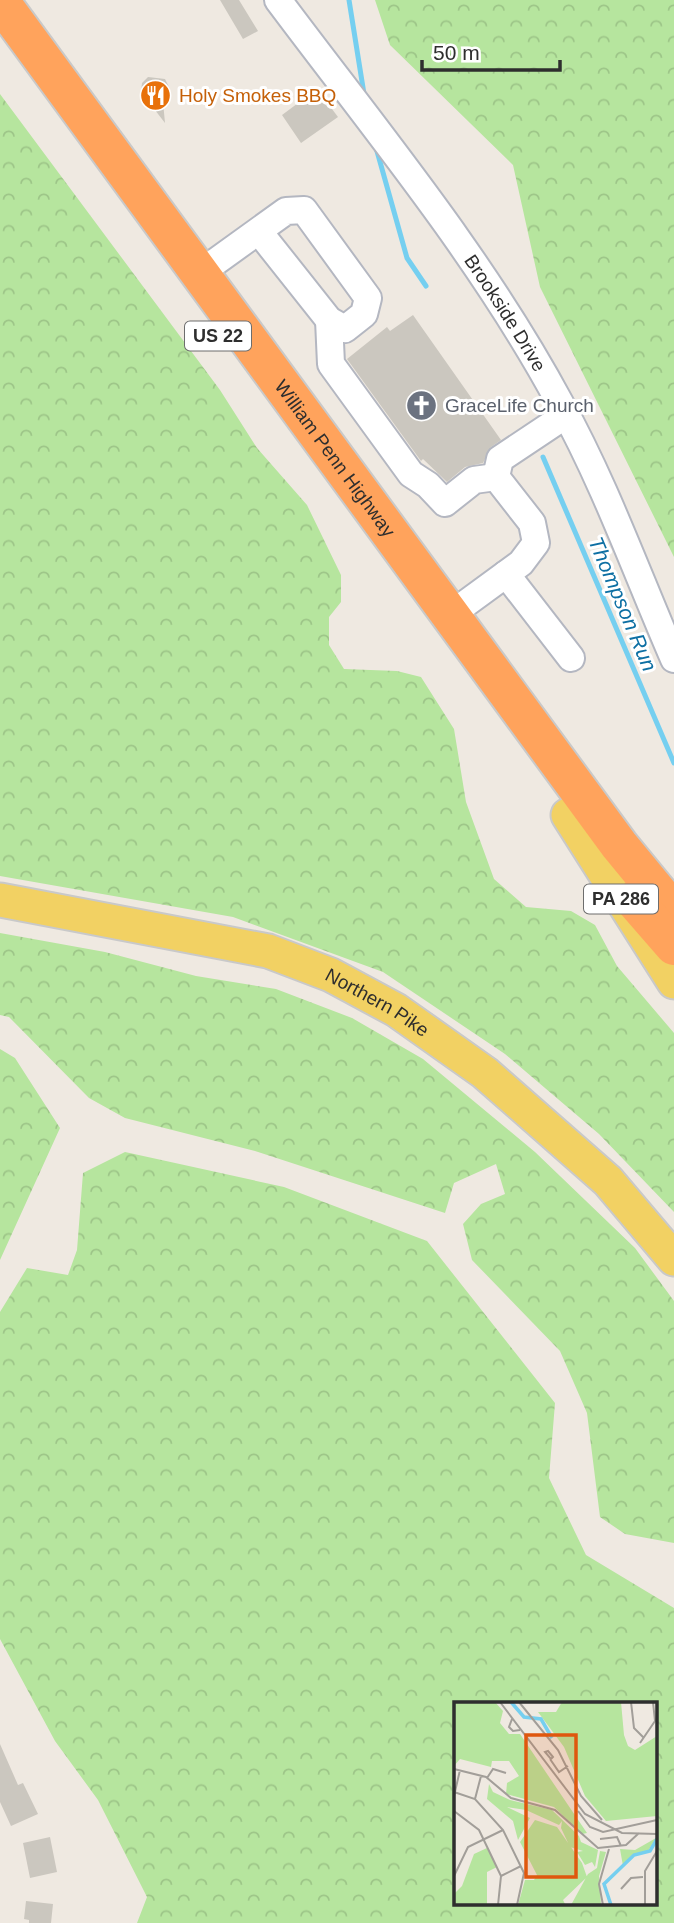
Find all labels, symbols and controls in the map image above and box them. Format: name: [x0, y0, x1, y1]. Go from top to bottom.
scale bar: [422, 28, 560, 72]
text: 50 m: [433, 41, 480, 64]
restaurant icon: Holy Smokes BBQ: [139, 78, 173, 112]
place label: Holy Smokes BBQ: [179, 85, 336, 106]
street label: Brookside Drive: [461, 250, 550, 375]
road number: US 22: [185, 322, 251, 350]
street label: William Penn Highway: [271, 376, 400, 541]
church icon: GraceLife Church: [405, 388, 439, 422]
place label: GraceLife Church: [445, 395, 594, 416]
water label: Thompson Run: [584, 533, 662, 675]
road number: PA 286: [584, 884, 658, 914]
street label: Northern Pike: [322, 964, 433, 1041]
inset map: [454, 1702, 656, 1906]

